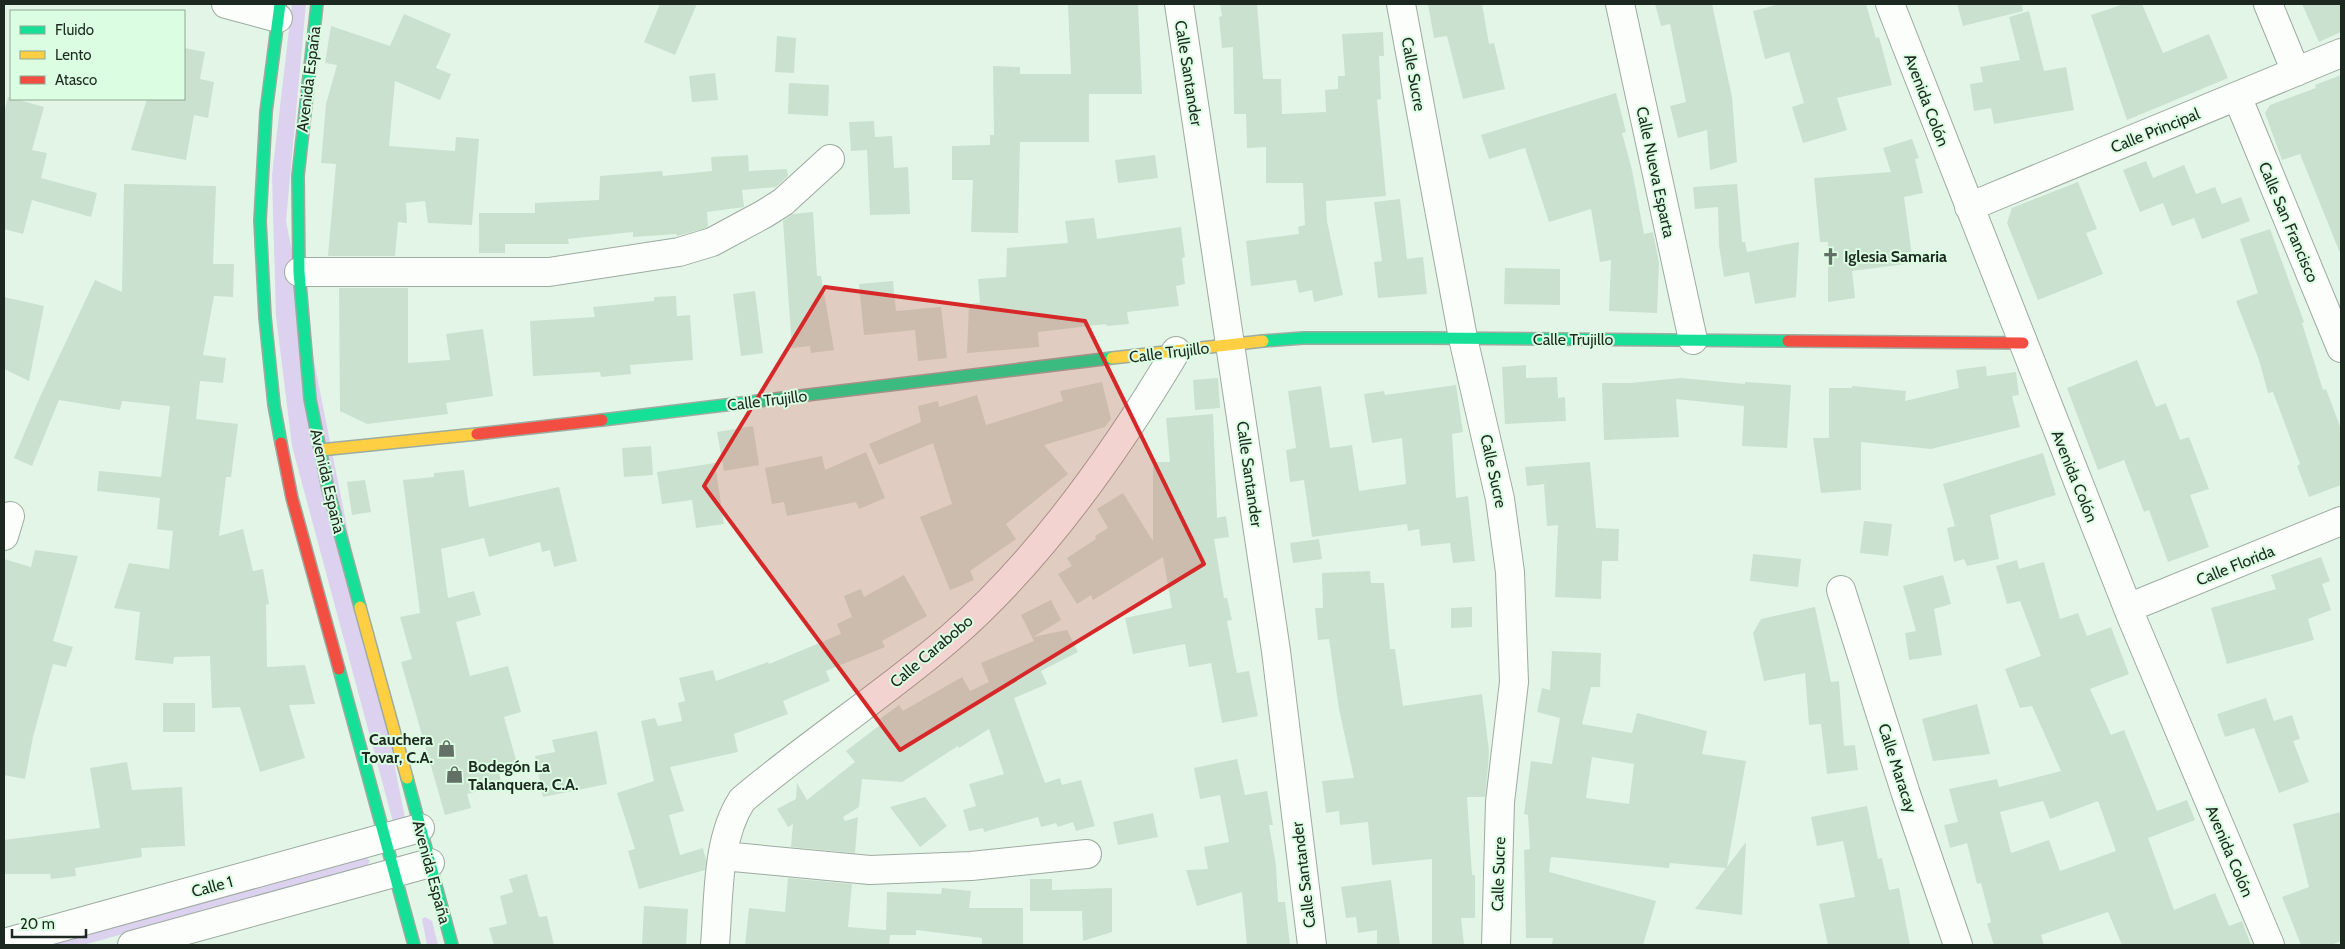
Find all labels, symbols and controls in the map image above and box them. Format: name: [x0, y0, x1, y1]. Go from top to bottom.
legend: [10, 10, 185, 100]
street label: Calle Santander: [1171, 19, 1206, 128]
text: Fluido: [55, 21, 94, 39]
street label: Avenida España: [293, 25, 324, 133]
street label: Calle Sucre: [1398, 36, 1429, 113]
text: Lento: [55, 46, 92, 64]
street label: Avenida Colón: [1900, 51, 1953, 149]
text: Atasco: [55, 71, 97, 89]
street label: Calle Principal: [2108, 104, 2203, 157]
street label: Calle Nueva Esparta: [1632, 105, 1679, 240]
street label: Calle San Francisco: [2255, 159, 2323, 285]
church icon: Iglesia Samaria: [1820, 246, 1840, 266]
place label: Iglesia Samaria: [1844, 247, 1947, 266]
street label: Calle Trujillo: [1533, 330, 1613, 349]
street label: Calle Trujillo: [1128, 338, 1210, 367]
street label: Calle Trujillo: [726, 386, 808, 415]
street label: Calle Santander: [1233, 420, 1266, 529]
street label: Avenida España: [306, 427, 349, 535]
street label: Avenida Colón: [2047, 427, 2102, 525]
street label: Calle Sucre: [1476, 433, 1511, 510]
street label: Calle Florida: [2193, 541, 2277, 590]
street label: Calle Carabobo: [886, 611, 977, 692]
street label: Calle Maracay: [1874, 721, 1921, 815]
place label: Cauchera Tovar, C.A.: [362, 730, 433, 767]
shop icon: Cauchera Tovar, C.A.: [437, 738, 457, 758]
place label: Bodegón La Talanquera, C.A.: [468, 757, 579, 794]
shop icon: Bodegón La Talanquera, C.A.: [444, 765, 464, 785]
street label: Avenida Colón: [2202, 803, 2257, 900]
street label: Avenida España: [409, 818, 455, 926]
street label: Calle Santander: [1287, 820, 1319, 929]
street label: Calle Sucre: [1488, 836, 1509, 912]
street label: Calle 1: [189, 872, 235, 901]
scale bar: [12, 906, 86, 938]
text: 20 m: [20, 915, 55, 933]

